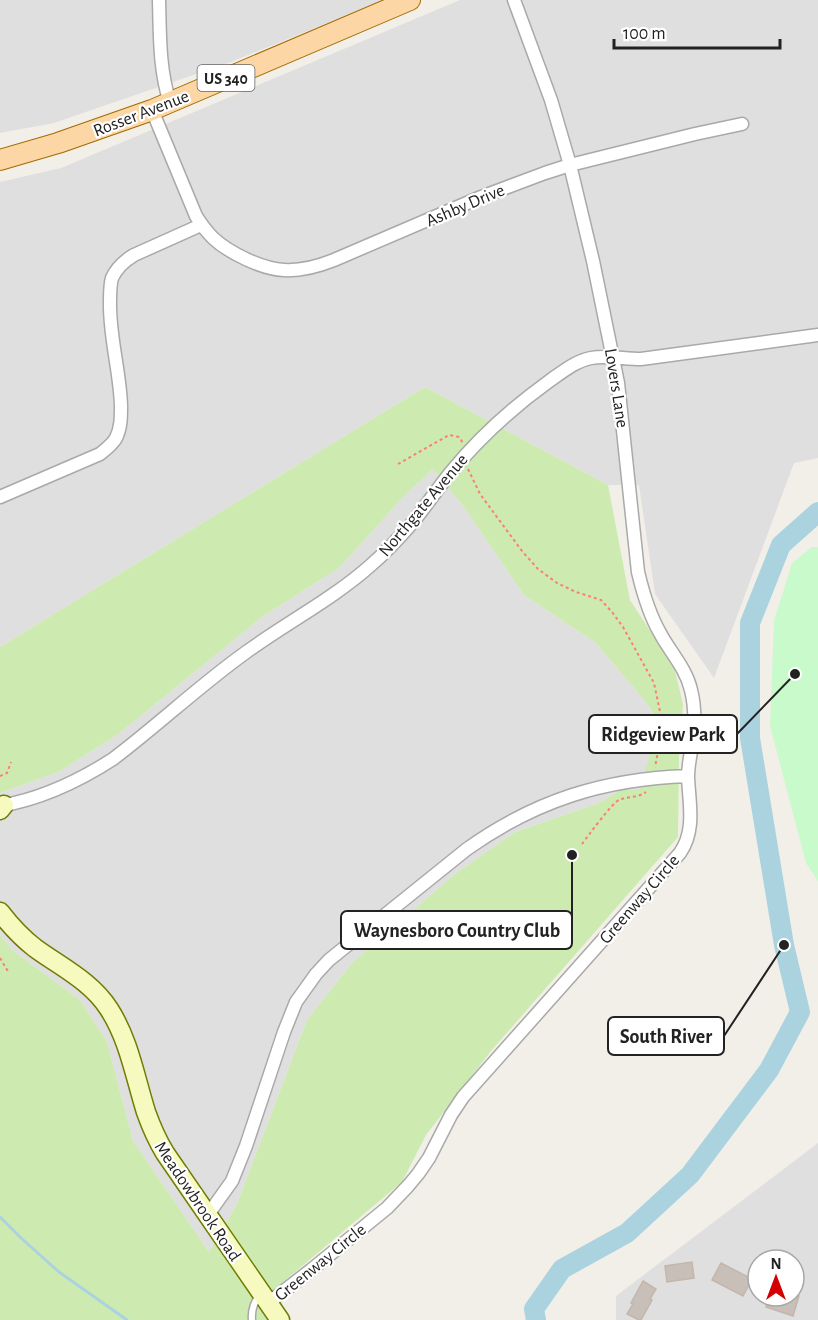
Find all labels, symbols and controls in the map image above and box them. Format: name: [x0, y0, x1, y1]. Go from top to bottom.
scale bar: [614, 12, 780, 50]
text: 100 m: [623, 25, 666, 43]
road number: US 340: [198, 65, 254, 91]
street label: Rosser Avenue: [91, 87, 192, 140]
street label: Ashby Drive: [423, 181, 507, 231]
street label: Lovers Lane: [601, 347, 631, 429]
street label: Northgate Avenue: [376, 451, 472, 560]
callout: Ridgeview Park: [589, 715, 737, 753]
text: Ridgeview Park: [601, 725, 725, 745]
street label: Greenway Circle: [596, 852, 683, 948]
callout: Waynesboro Country Club: [341, 911, 572, 949]
text: Waynesboro Country Club: [354, 921, 560, 941]
callout: South River: [608, 1017, 724, 1055]
text: South River: [620, 1027, 712, 1047]
street label: Meadowbrook Road: [151, 1138, 244, 1265]
street label: Greenway Circle: [272, 1221, 370, 1305]
north arrow: [746, 1248, 806, 1308]
text: N: [770, 1256, 782, 1272]

